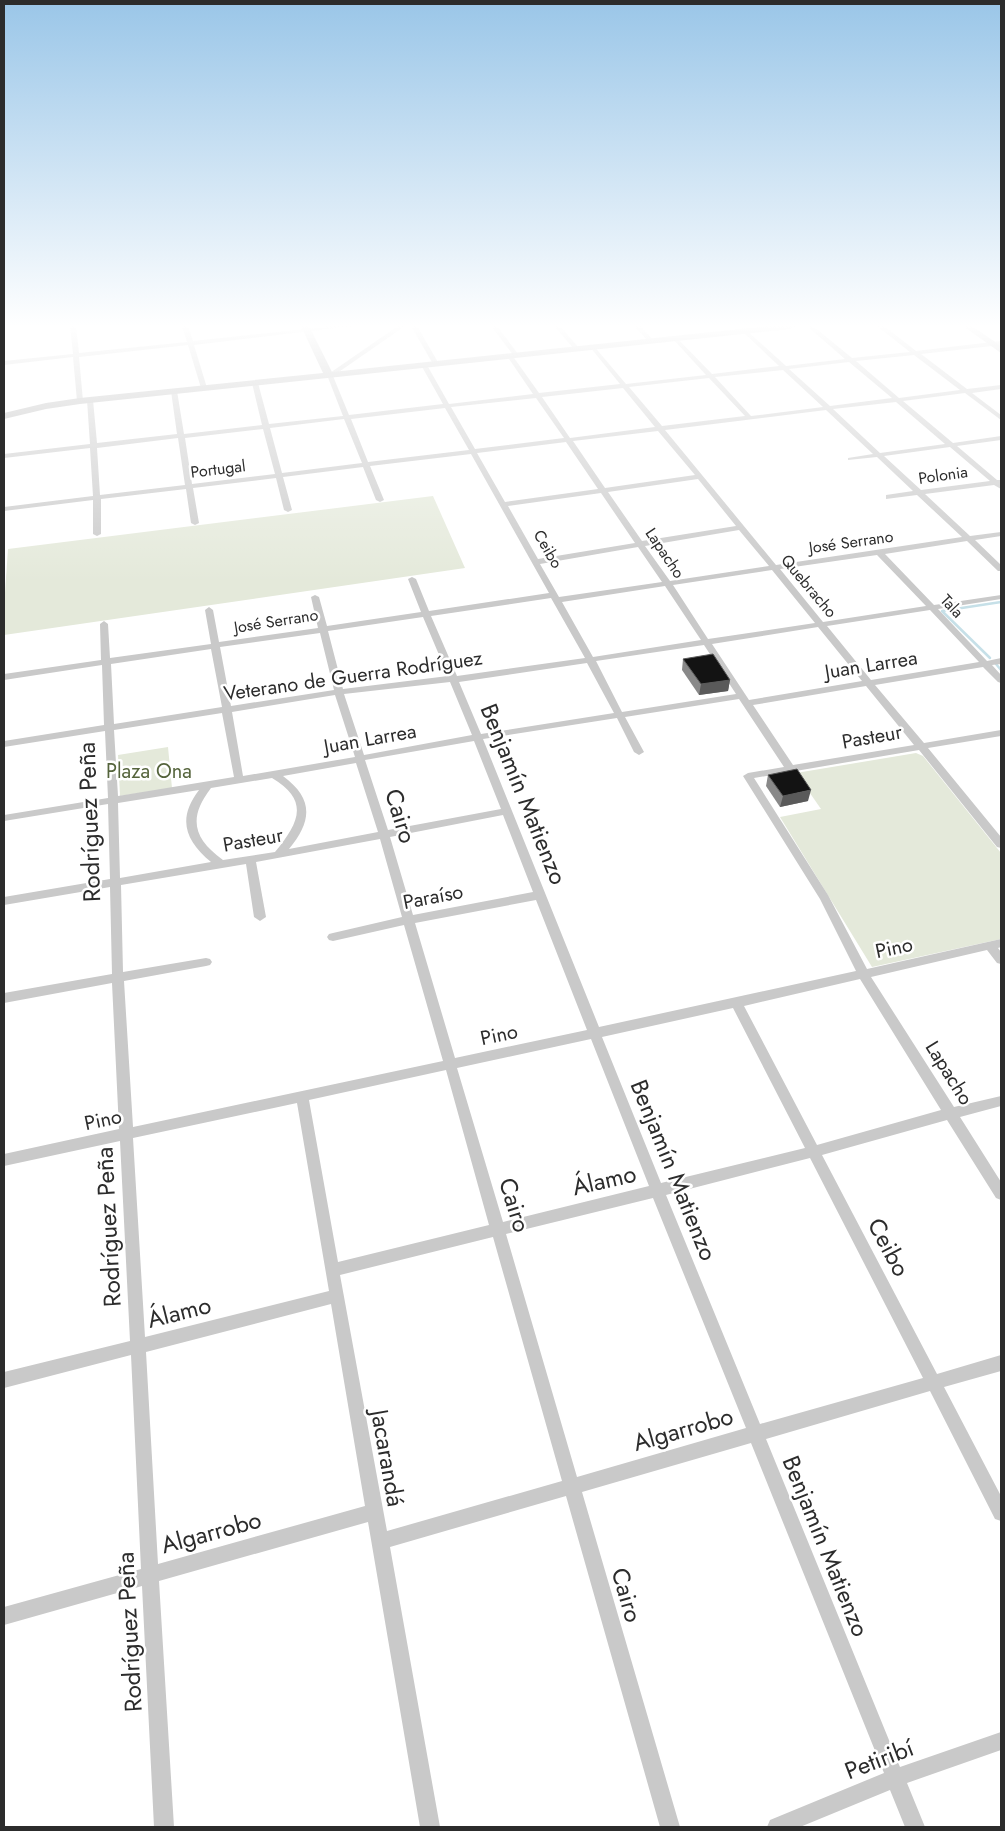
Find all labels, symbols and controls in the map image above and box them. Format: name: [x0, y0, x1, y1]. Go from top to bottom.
street label: Portugal: [189, 454, 247, 484]
street label: Polonia: [917, 460, 969, 490]
street label: Lapacho: [640, 523, 690, 583]
street label: Ceibo: [528, 525, 568, 573]
street label: José Serrano: [805, 525, 895, 560]
street label: Quebracho: [776, 549, 843, 623]
street label: Tala: [935, 589, 969, 623]
street label: José Serrano: [230, 603, 320, 639]
street label: Veterano de Guerra Rodríguez: [222, 643, 484, 709]
street label: Juan Larrea: [820, 643, 919, 687]
street label: Benjamín Matienzo: [472, 698, 576, 890]
street label: Juan Larrea: [319, 717, 419, 762]
street label: Pasteur: [840, 717, 904, 757]
street label: Rodríguez Peña: [69, 741, 109, 903]
park label: Plaza Ona: [106, 757, 192, 786]
street label: Cairo: [376, 784, 426, 848]
street label: Pasteur: [221, 820, 285, 860]
street label: Paraíso: [400, 877, 466, 917]
street label: Pino: [873, 930, 915, 966]
street label: Pino: [478, 1017, 520, 1053]
street label: Lapacho: [918, 1035, 980, 1111]
street label: Benjamín Matienzo: [622, 1074, 726, 1266]
street label: Pino: [82, 1102, 124, 1138]
street label: Rodríguez Peña: [86, 1146, 130, 1308]
street label: Álamo: [569, 1156, 639, 1204]
street label: Cairo: [490, 1173, 540, 1237]
street label: Ceibo: [859, 1211, 919, 1283]
street label: Álamo: [143, 1287, 215, 1337]
street label: Algarrobo: [629, 1398, 737, 1460]
street label: Jacarandá: [362, 1404, 414, 1509]
street label: Benjamín Matienzo: [774, 1450, 878, 1642]
street label: Algarrobo: [157, 1502, 265, 1562]
street label: Rodríguez Peña: [107, 1551, 151, 1713]
street label: Cairo: [603, 1564, 651, 1626]
street label: Petiribí: [839, 1730, 919, 1788]

